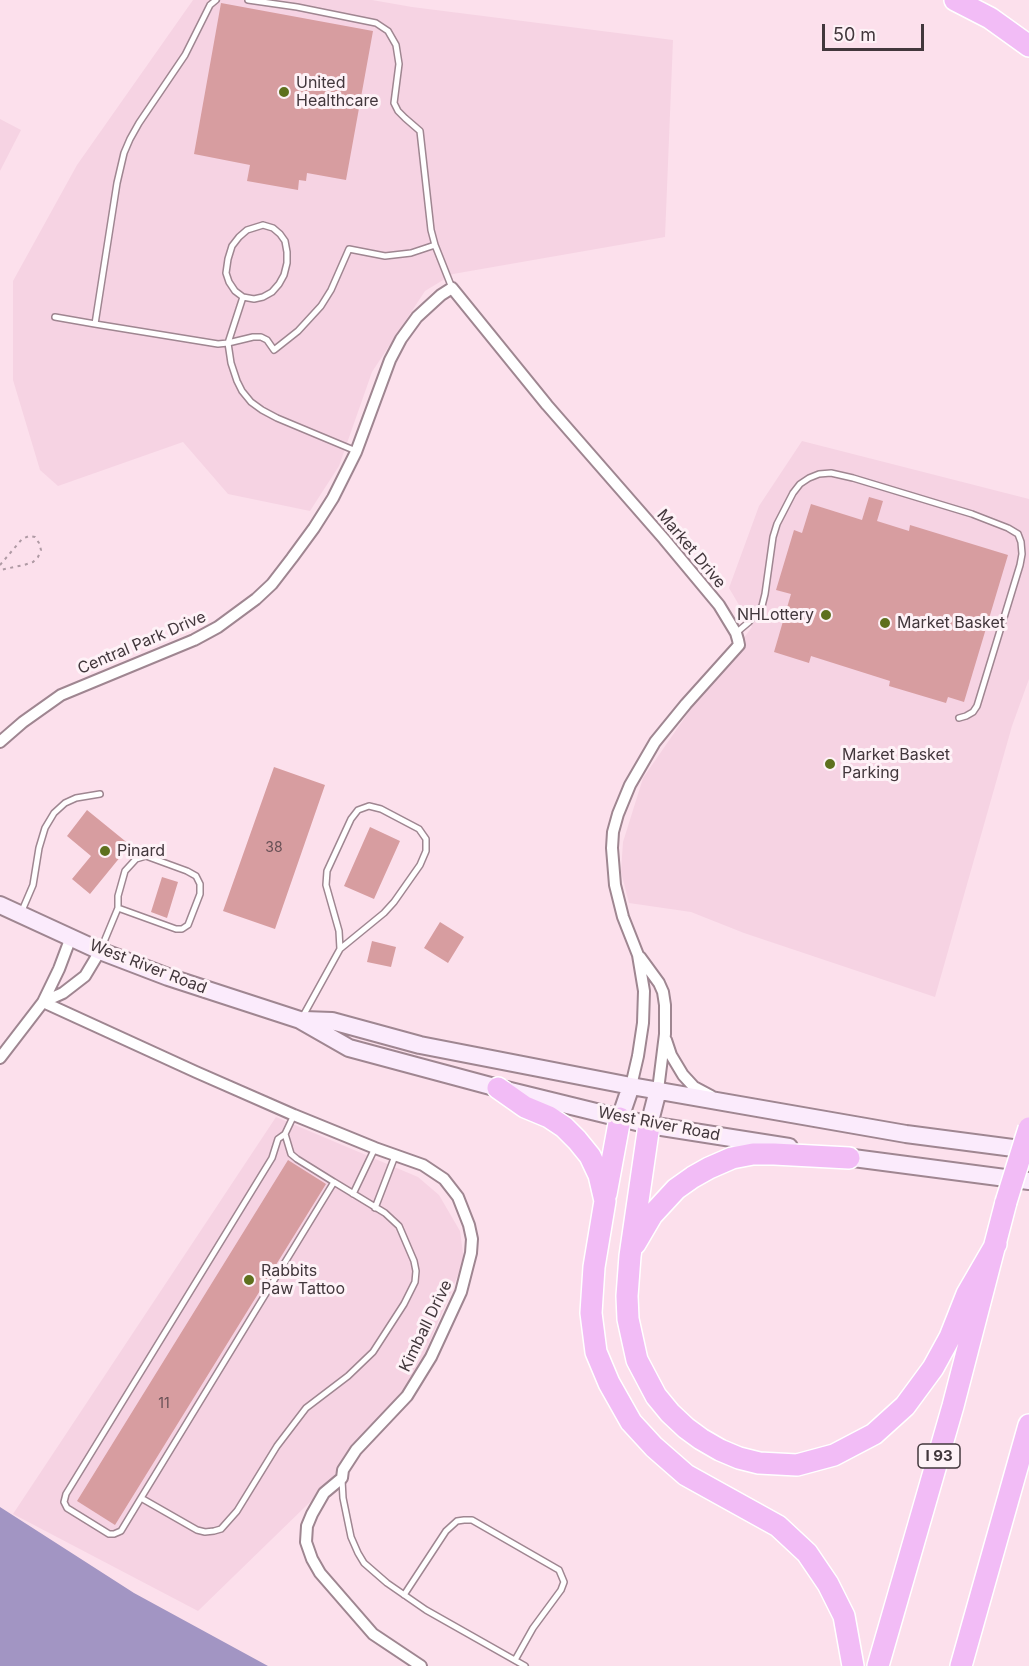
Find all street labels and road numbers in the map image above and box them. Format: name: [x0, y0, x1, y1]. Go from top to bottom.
street label: Market Drive: [653, 506, 729, 592]
street label: Central Park Drive: [75, 607, 209, 679]
street label: West River Road: [87, 936, 209, 998]
street label: West River Road: [596, 1103, 722, 1145]
street label: Kimball Drive: [396, 1277, 456, 1375]
road number: I 93: [918, 1444, 960, 1468]

